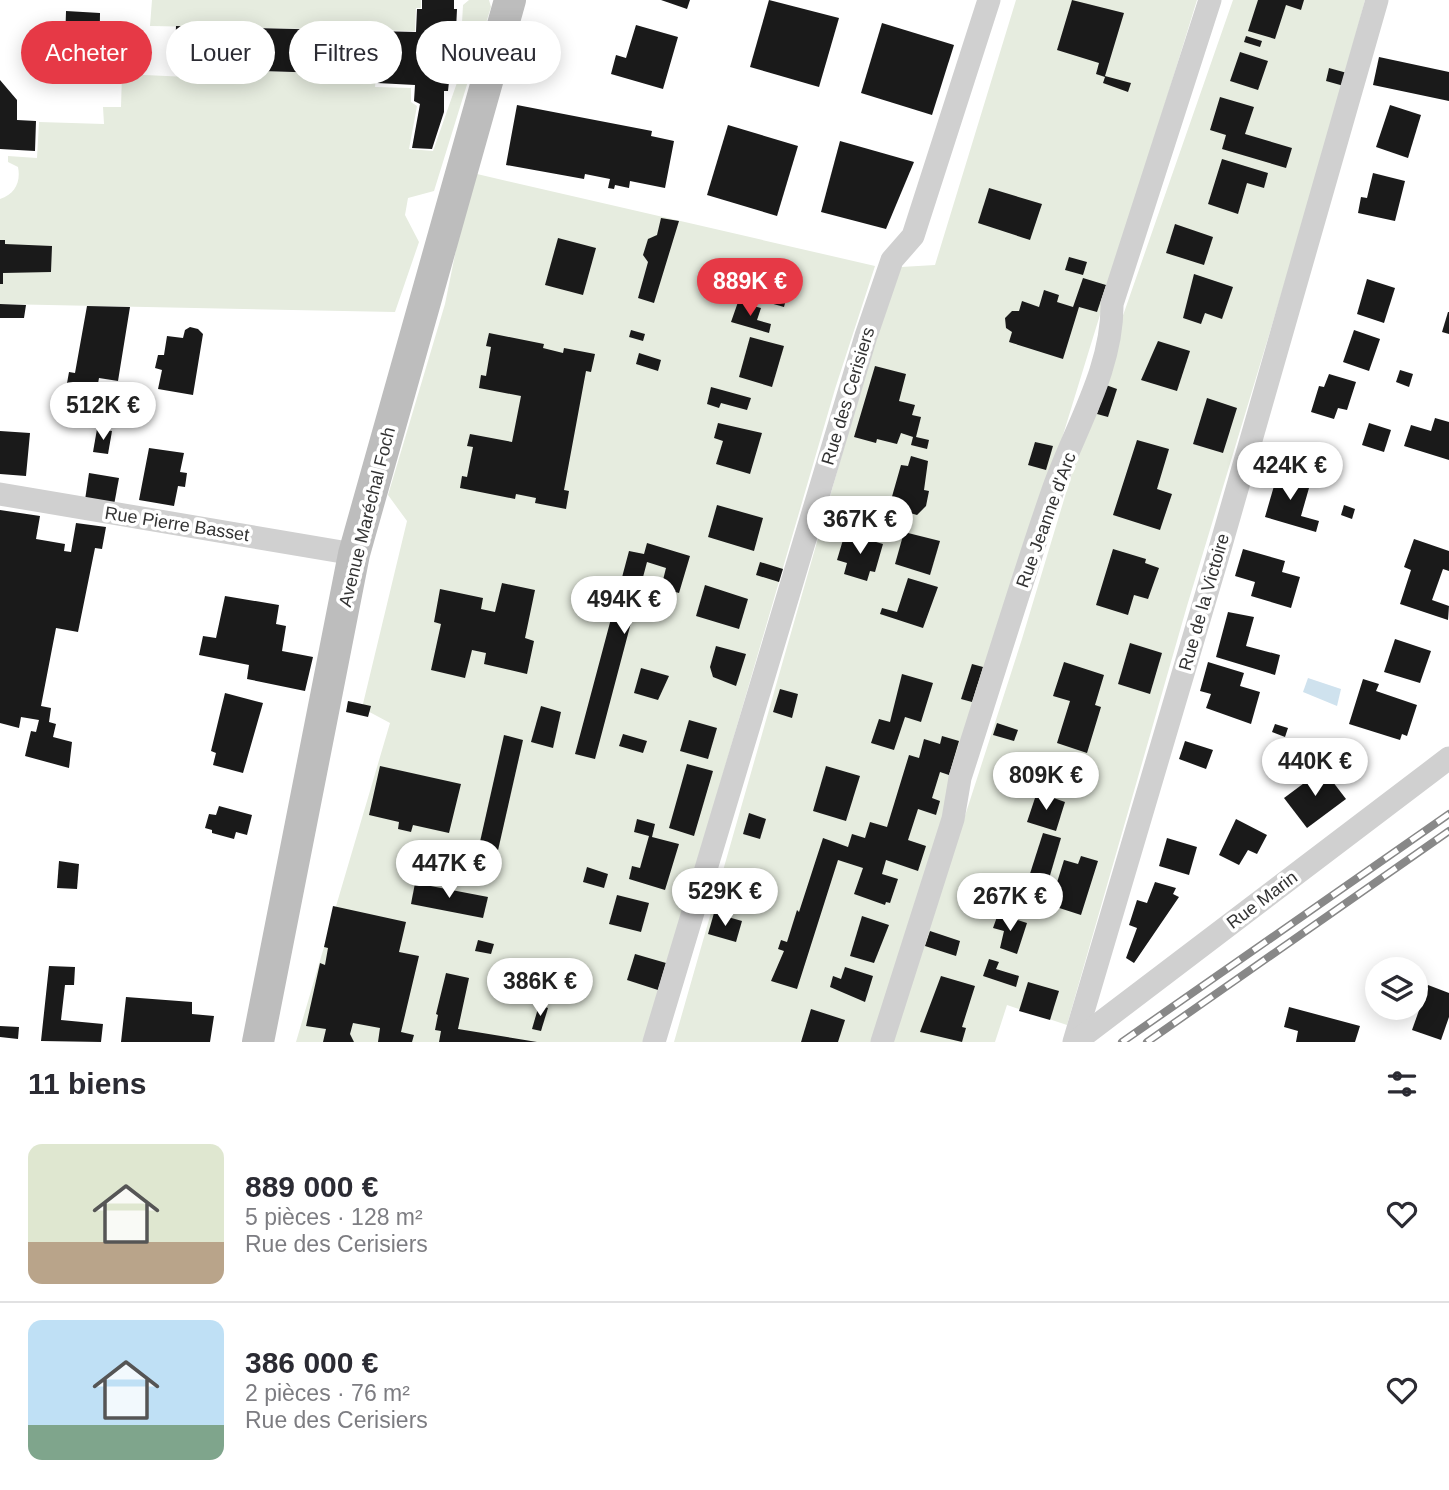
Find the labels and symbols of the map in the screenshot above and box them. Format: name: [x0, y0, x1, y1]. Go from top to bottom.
pin: 889K €: [693, 258, 807, 318]
street label: Rue des Cerisiers: [818, 325, 878, 467]
pin: 512K €: [46, 382, 160, 442]
street label: Avenue Maréchal Foch: [335, 425, 399, 609]
pin: 424K €: [1233, 442, 1347, 502]
street label: Rue Jeanne d'Arc: [1012, 450, 1080, 590]
pin: 367K €: [803, 496, 917, 556]
street label: Rue Pierre Basset: [103, 503, 251, 545]
street label: Rue de la Victoire: [1175, 531, 1233, 673]
pin: 494K €: [567, 576, 681, 636]
pin: 440K €: [1258, 738, 1372, 798]
pin: 809K €: [989, 752, 1103, 812]
pin: 447K €: [392, 841, 506, 900]
street label: Rue Marin: [1223, 867, 1301, 933]
pin: 529K €: [668, 869, 782, 928]
pin: 267K €: [953, 874, 1067, 933]
pin: 386K €: [483, 958, 597, 1018]

